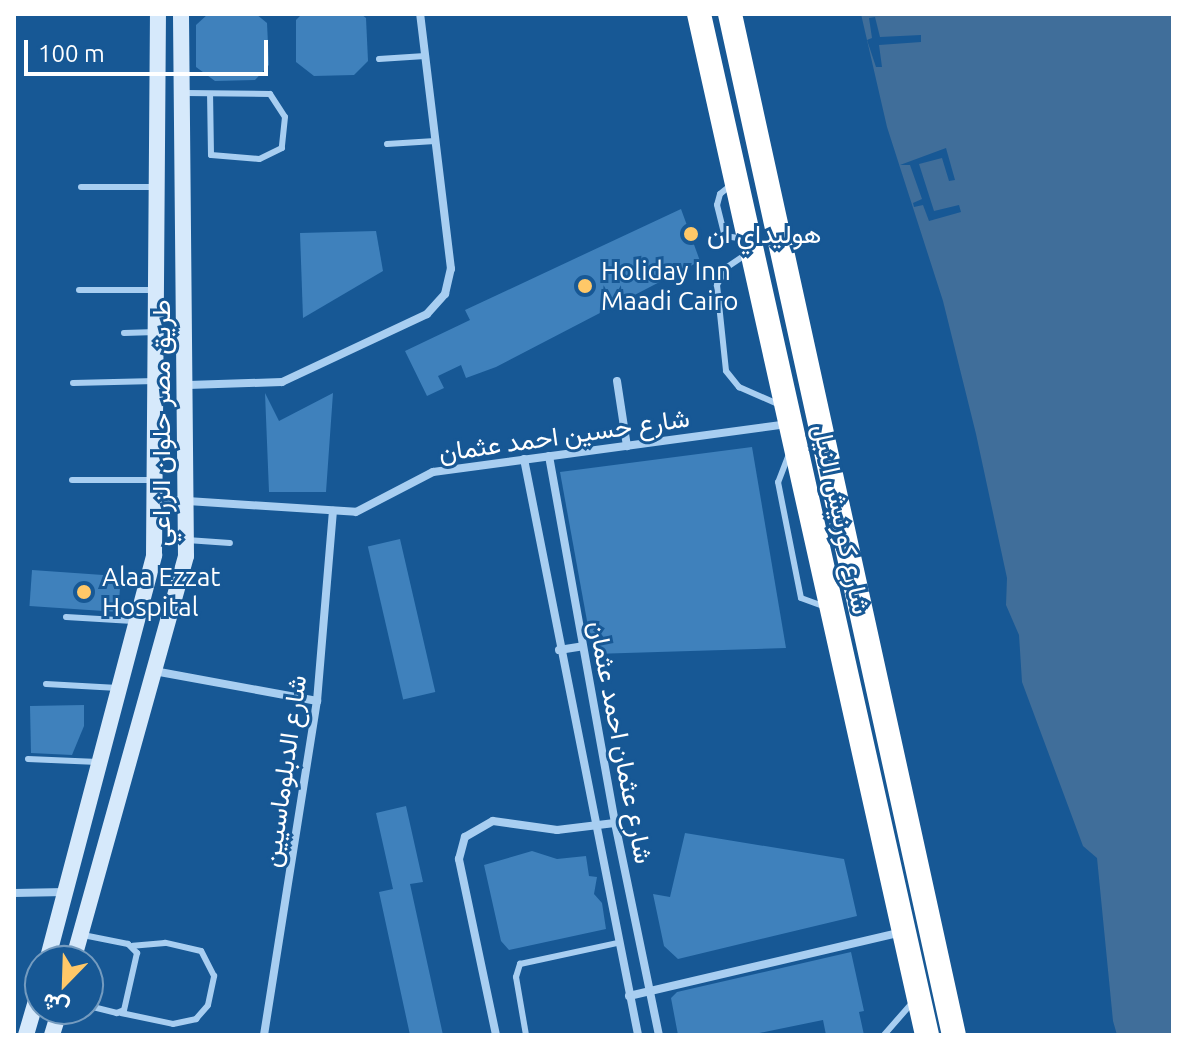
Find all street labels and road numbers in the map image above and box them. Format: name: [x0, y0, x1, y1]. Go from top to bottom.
street label: طريق مصر حلوان الزراعي: [145, 300, 177, 546]
street label: شارع حسين احمد عثمان: [437, 402, 691, 468]
street label: شارع كورنيش النيل: [807, 421, 877, 617]
street label: شارع عثمان احمد عثمان: [582, 618, 660, 866]
street label: شارع الدبلوماسيين: [255, 673, 313, 869]

